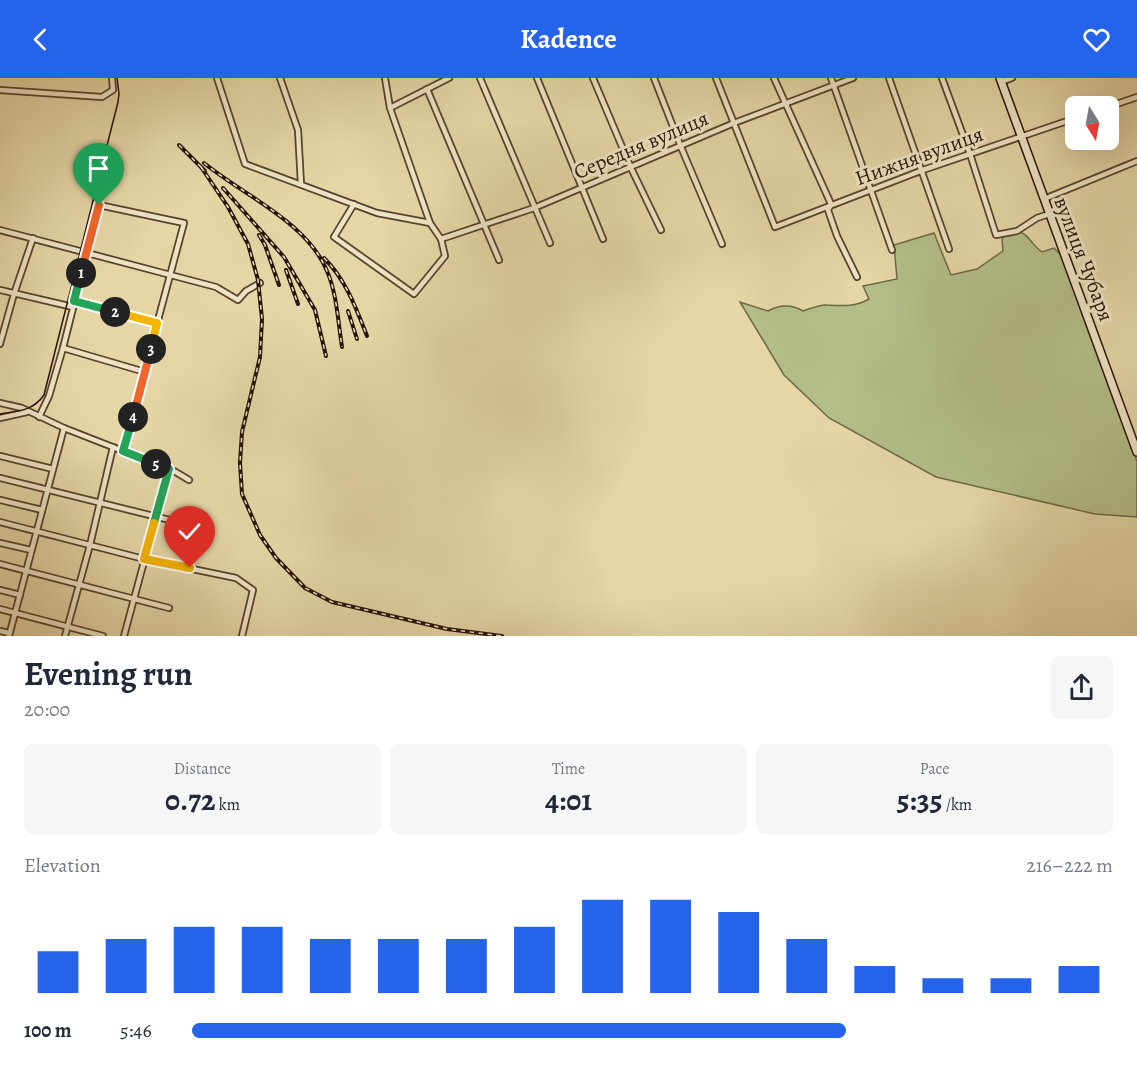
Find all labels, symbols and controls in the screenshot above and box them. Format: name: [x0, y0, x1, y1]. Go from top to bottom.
text: Kadence: [520, 21, 617, 57]
icon: back: [24, 23, 57, 56]
icon: heart: [1080, 23, 1113, 56]
north arrow: [1065, 96, 1119, 150]
map controls: [1065, 96, 1119, 150]
street label: Середня вулиця: [569, 104, 713, 186]
street label: Нижня вулиця: [851, 120, 987, 192]
pin: [73, 143, 124, 205]
icon: arrive: [82, 152, 115, 185]
street label: вулиця Чубаря: [1047, 193, 1121, 325]
pin: 1: [66, 258, 96, 288]
text: 1: [78, 262, 84, 284]
pin: 2: [100, 297, 130, 327]
text: 2: [111, 301, 119, 323]
pin: 3: [136, 334, 166, 364]
text: 3: [148, 338, 154, 360]
pin: 4: [118, 402, 148, 432]
text: 4: [129, 406, 137, 428]
pin: 5: [141, 449, 171, 479]
text: 5: [153, 453, 159, 475]
pin: [164, 506, 215, 568]
icon: check: [173, 515, 206, 548]
text: Evening run: [24, 651, 193, 696]
button: share: [1050, 656, 1113, 719]
text: 20:00: [24, 696, 70, 723]
text: Distance: [174, 758, 231, 780]
text: Time: [552, 758, 585, 780]
text: Pace: [920, 758, 949, 780]
text: 0.72: [165, 780, 216, 820]
text: 4:01: [545, 780, 592, 820]
text: 5:35: [897, 780, 942, 820]
text: km: [216, 794, 240, 816]
text: /km: [942, 794, 972, 816]
text: Elevation: [24, 852, 101, 879]
text: 216–222 m: [1026, 852, 1113, 879]
text: 100 m: [24, 1017, 72, 1044]
text: 5:46: [120, 1017, 152, 1044]

